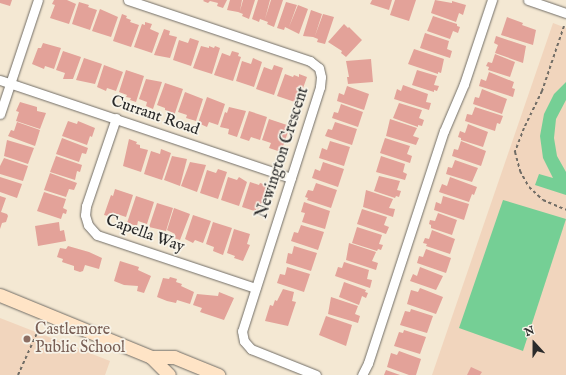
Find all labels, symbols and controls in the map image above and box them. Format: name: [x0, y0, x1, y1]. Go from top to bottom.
street label: Newington Crescent: [253, 85, 313, 221]
street label: Currant Road: [108, 92, 202, 140]
street label: Capella Way: [103, 211, 187, 257]
place label: Castlemore Public School: [35, 320, 125, 358]
north arrow: [514, 323, 554, 363]
text: N: [523, 324, 537, 340]
marker: Castlemore Public School: [22, 334, 32, 344]

